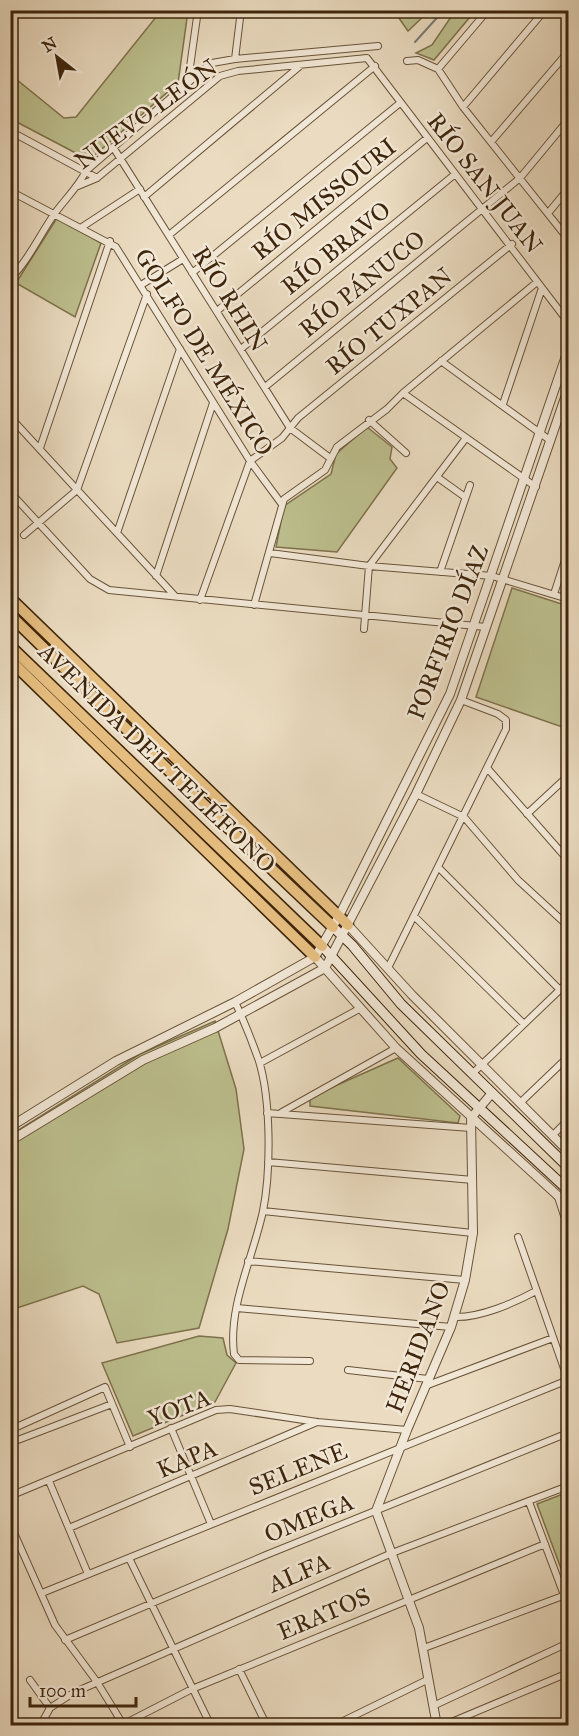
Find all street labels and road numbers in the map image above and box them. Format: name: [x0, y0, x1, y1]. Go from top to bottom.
street label: NUEVO LEÓN: [69, 52, 223, 176]
street label: RÍO SAN JUAN: [421, 107, 549, 259]
street label: RÍO MISSOURI: [246, 132, 402, 266]
street label: RÍO BRAVO: [275, 195, 397, 301]
street label: RÍO PÁNUCO: [293, 224, 431, 344]
street label: RÍO RHIN: [186, 241, 274, 357]
street label: GOLFO DE MÉXICO: [128, 243, 280, 461]
street label: RÍO TUXPAN: [320, 261, 458, 381]
street label: PORFIRIO DÍAZ: [401, 540, 495, 724]
street label: AVENIDA DEL TELÉFONO: [31, 636, 282, 879]
street label: HERIDANO: [379, 1277, 457, 1417]
street label: YOTA: [143, 1382, 215, 1434]
street label: KAPA: [152, 1433, 222, 1485]
street label: SELENE: [244, 1436, 352, 1502]
street label: OMEGA: [260, 1487, 358, 1549]
street label: ALFA: [263, 1547, 335, 1600]
street label: ERATOS: [273, 1581, 375, 1647]

